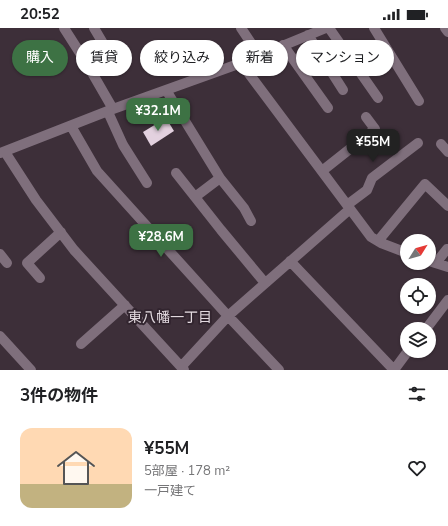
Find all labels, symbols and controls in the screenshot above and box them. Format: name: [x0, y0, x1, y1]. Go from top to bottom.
text: 20:52: [20, 4, 60, 24]
chip: 購入: [12, 40, 68, 76]
chip: 賃貸: [76, 40, 132, 76]
chip: 絞り込み: [140, 40, 224, 76]
chip: 新着: [232, 40, 288, 76]
chip: マンション: [296, 40, 394, 76]
pin: ¥32.1M: [125, 98, 191, 132]
text: ¥32.1M: [135, 102, 181, 120]
pin: ¥55M: [349, 129, 397, 163]
text: ¥55M: [356, 133, 390, 151]
pin: ¥28.6M: [128, 224, 194, 258]
text: ¥28.6M: [138, 228, 184, 246]
north arrow: [400, 234, 436, 270]
map controls: [400, 234, 436, 358]
button: locate: [400, 278, 436, 314]
district label: 東八幡一丁目: [128, 308, 212, 327]
button: layers: [400, 322, 436, 358]
icon: filters: [406, 383, 428, 405]
text: 3件の物件: [20, 384, 98, 407]
text: ¥55M: [144, 437, 189, 460]
icon: home: [52, 444, 100, 492]
icon: heart: [406, 457, 428, 479]
text: 5部屋 · 178 m²: [144, 462, 230, 480]
text: 一戸建て: [144, 482, 196, 500]

